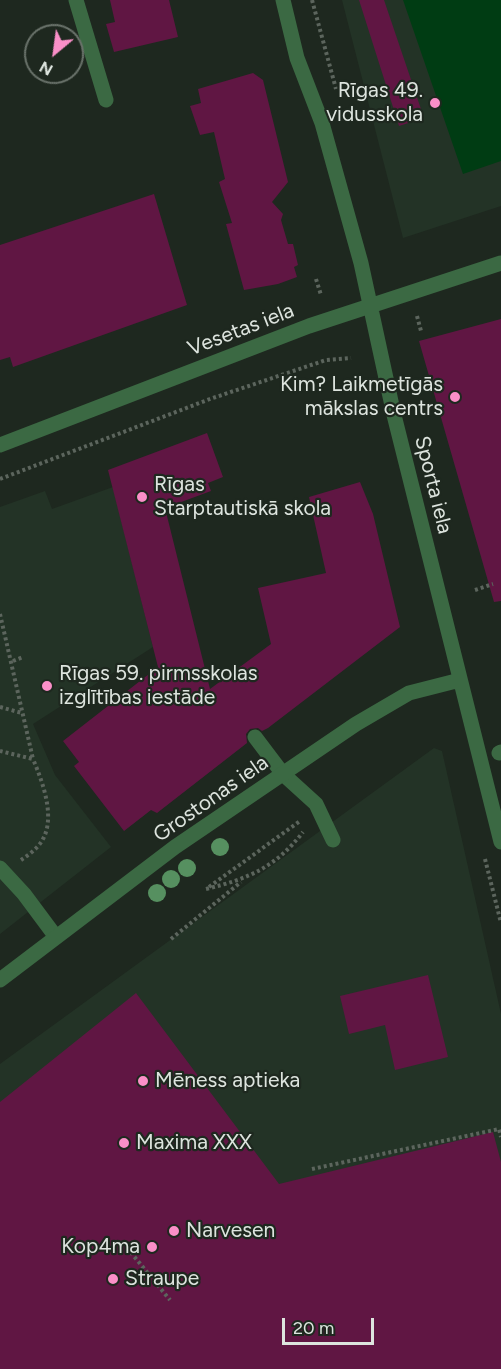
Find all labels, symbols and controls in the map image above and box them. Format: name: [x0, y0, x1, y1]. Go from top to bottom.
north arrow: [24, 24, 84, 84]
text: N: [36, 57, 56, 80]
place label: Rīgas 49. vidusskola: [326, 78, 423, 128]
marker: Rīgas 49. vidusskola: [428, 96, 442, 110]
street label: Vesetas iela: [184, 298, 298, 362]
place label: Kim? Laikmetīgās mākslas centrs: [280, 372, 443, 422]
marker: Kim? Laikmetīgās mākslas centrs: [448, 390, 462, 404]
street label: Sporta iela: [409, 433, 457, 537]
place label: Rīgas Starptautiskā skola: [154, 472, 331, 522]
marker: Rīgas Starptautiskā skola: [135, 490, 149, 504]
place label: Rīgas 59. pirmsskolas izglītības iestāde: [59, 661, 258, 711]
marker: Rīgas 59. pirmsskolas izglītības iestāde: [40, 679, 54, 693]
street label: Grostonas iela: [149, 750, 273, 848]
place label: Mēness aptieka: [155, 1068, 300, 1094]
marker: Mēness aptieka: [136, 1074, 150, 1088]
place label: Maxima XXX: [136, 1130, 252, 1156]
marker: Maxima XXX: [117, 1136, 131, 1150]
place label: Narvesen: [186, 1218, 275, 1244]
marker: Narvesen: [167, 1224, 181, 1238]
place label: Kop4ma: [61, 1234, 140, 1260]
marker: Kop4ma: [145, 1240, 159, 1254]
place label: Straupe: [125, 1266, 199, 1292]
marker: Straupe: [106, 1272, 120, 1286]
scale bar: [285, 1306, 376, 1344]
text: 20 m: [293, 1317, 334, 1339]

